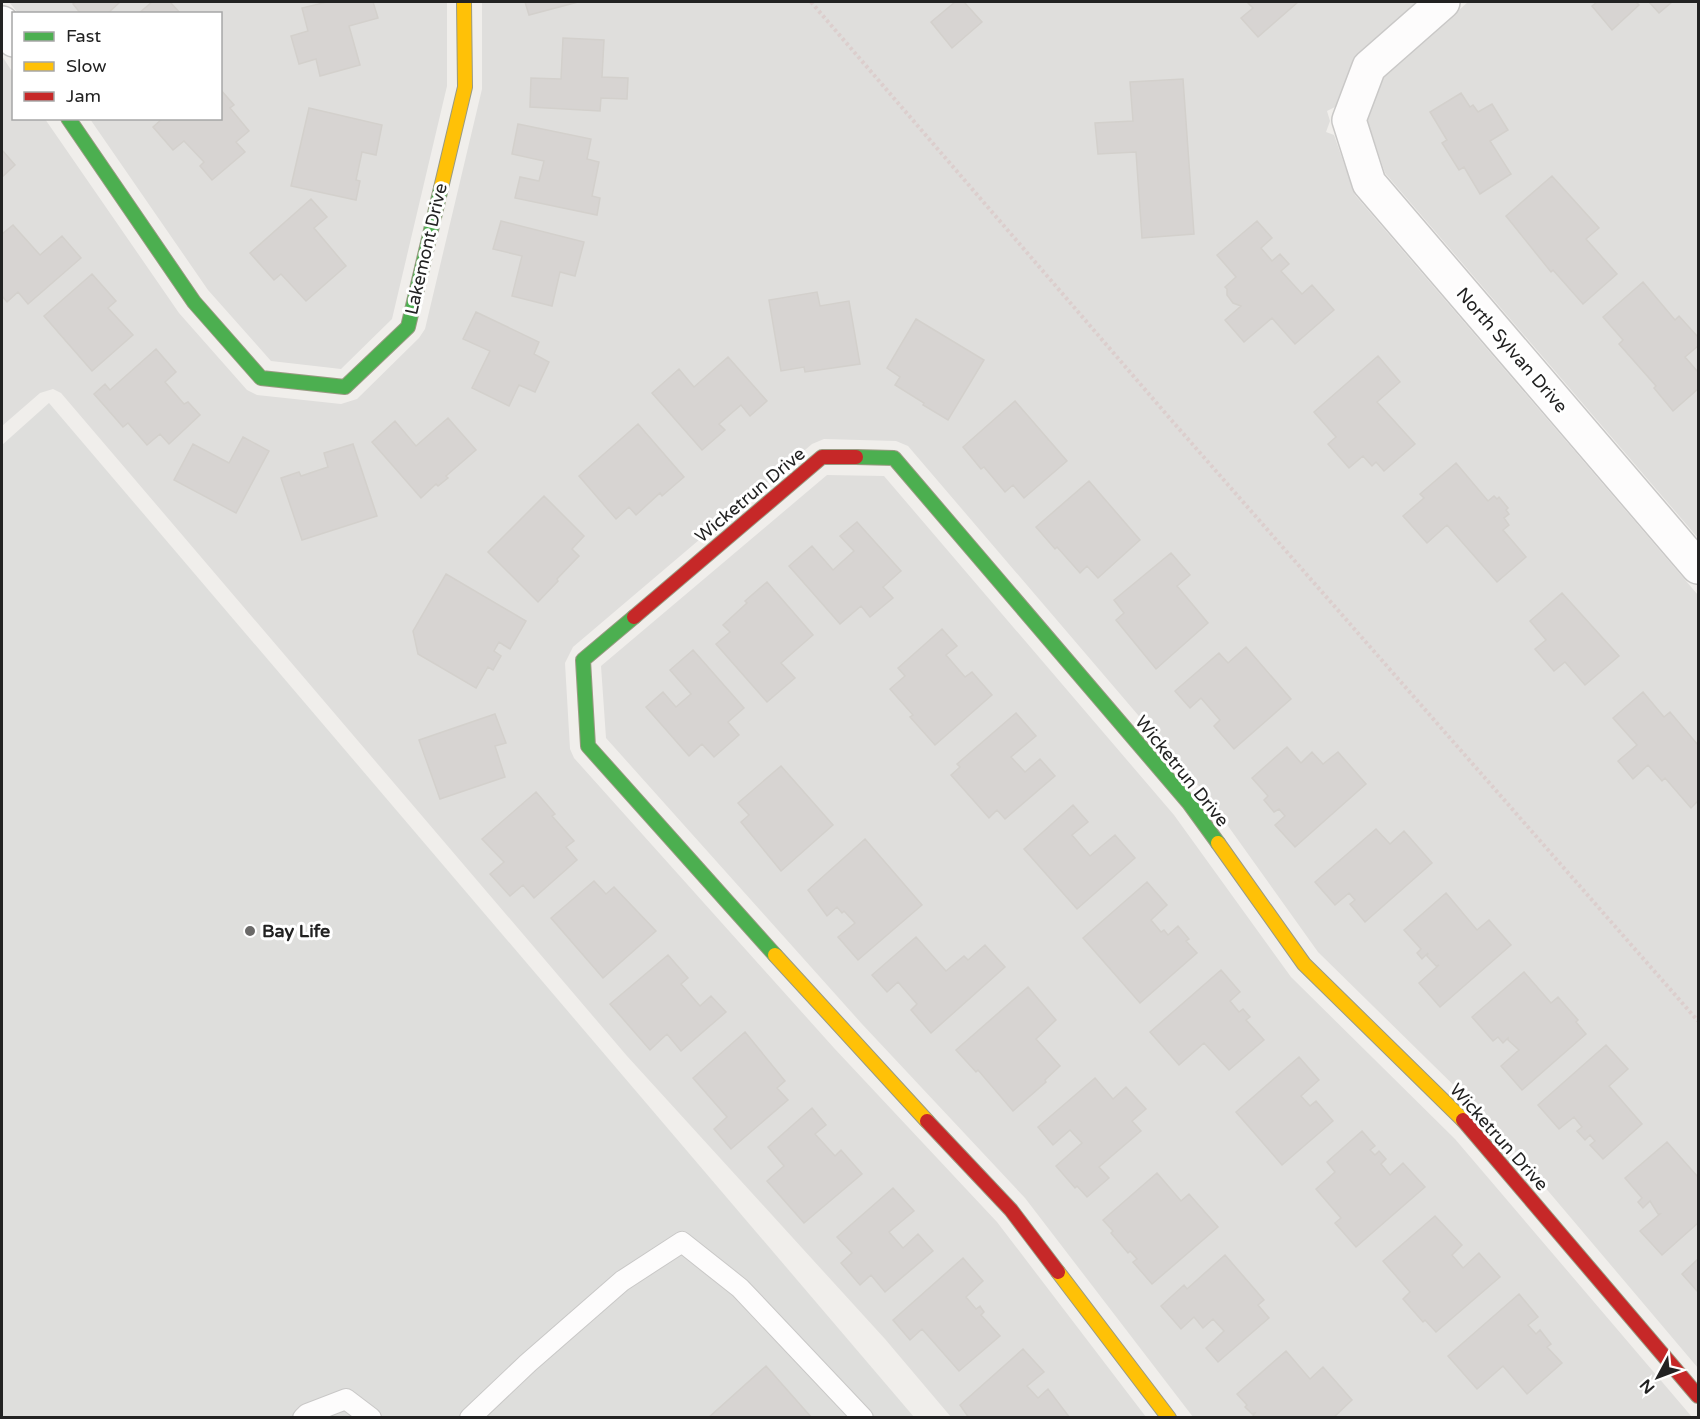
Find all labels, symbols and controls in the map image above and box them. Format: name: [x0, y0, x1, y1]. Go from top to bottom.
legend: [12, 12, 222, 120]
text: Fast: [66, 25, 101, 47]
text: Slow: [66, 55, 107, 77]
text: Jam: [66, 85, 101, 107]
street label: Lakemont Drive: [400, 181, 452, 317]
street label: North Sylvan Drive: [1452, 283, 1572, 417]
street label: Wicketrun Drive: [691, 443, 809, 547]
street label: Wicketrun Drive: [1130, 711, 1234, 831]
place label: Bay Life: [262, 920, 330, 942]
marker: Bay Life: [243, 924, 257, 938]
street label: Wicketrun Drive: [1445, 1079, 1553, 1195]
north arrow: [1628, 1347, 1688, 1407]
text: N: [1636, 1375, 1659, 1398]

